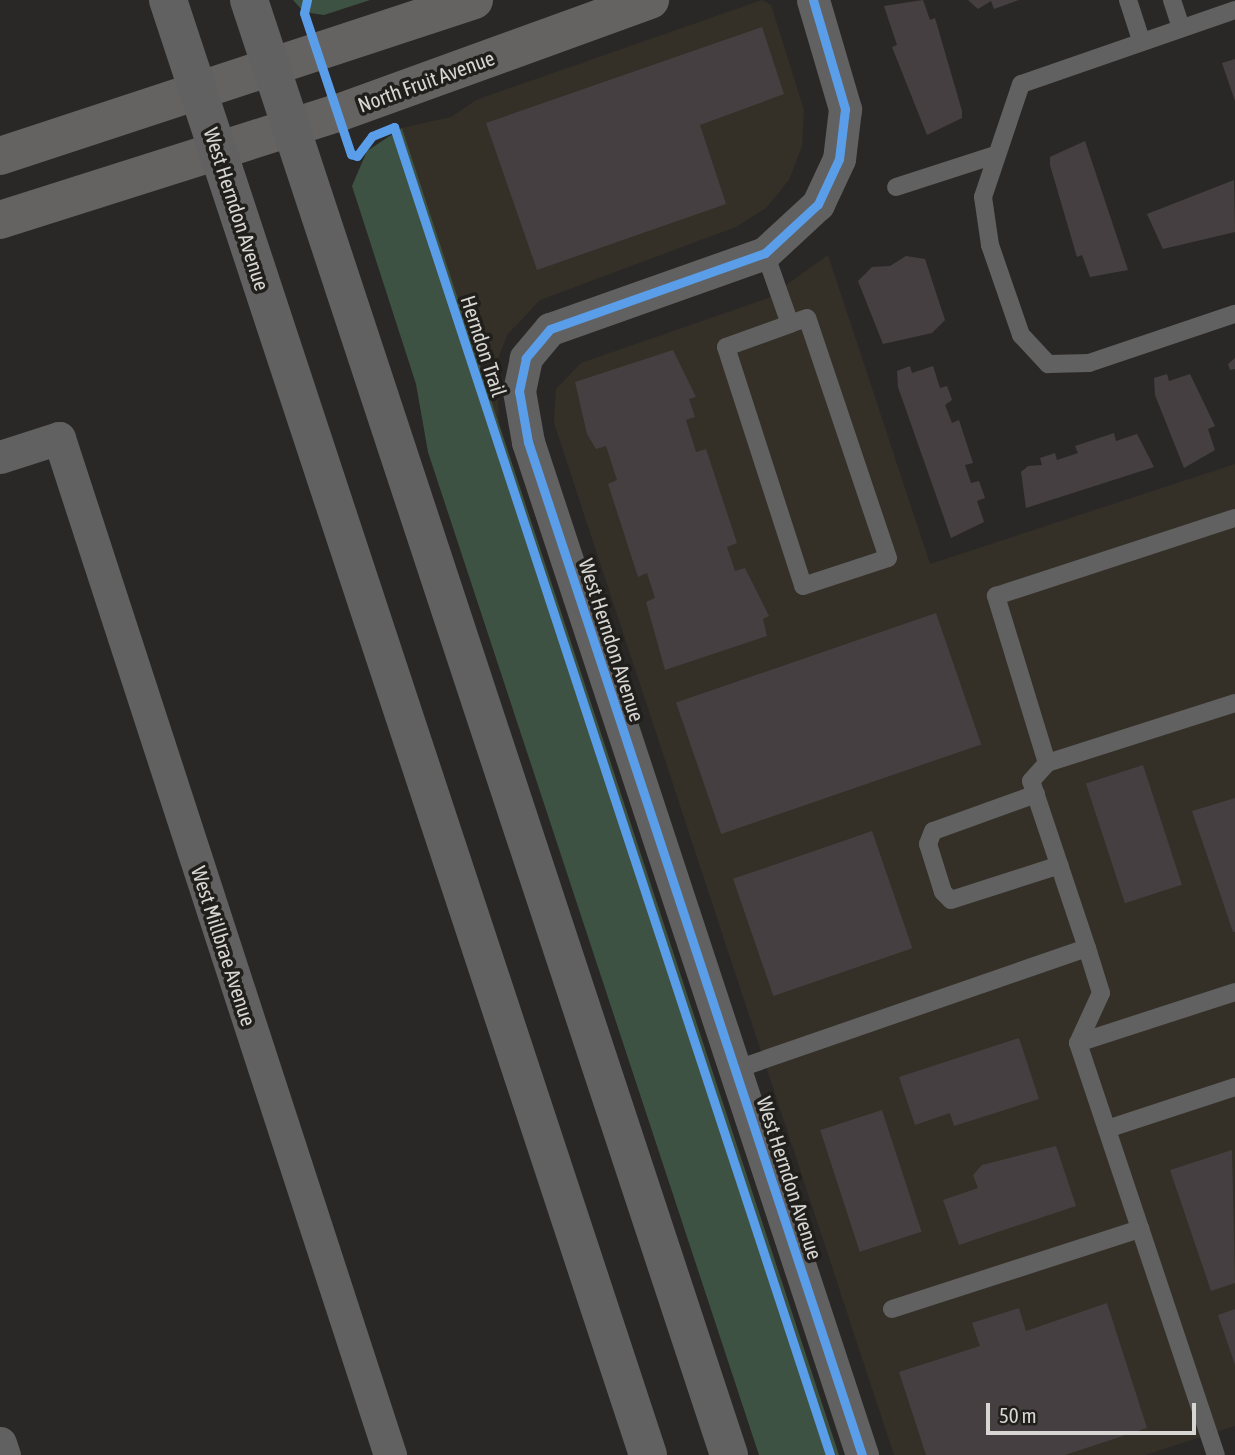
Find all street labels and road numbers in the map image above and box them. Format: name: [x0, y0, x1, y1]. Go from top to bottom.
street label: North Fruit Avenue: [354, 45, 498, 117]
street label: West Herndon Avenue: [199, 124, 275, 294]
street label: Herndon Trail: [456, 292, 512, 400]
street label: West Herndon Avenue: [574, 555, 650, 725]
street label: West Millbrae Avenue: [186, 863, 262, 1029]
street label: West Herndon Avenue: [752, 1093, 828, 1263]

